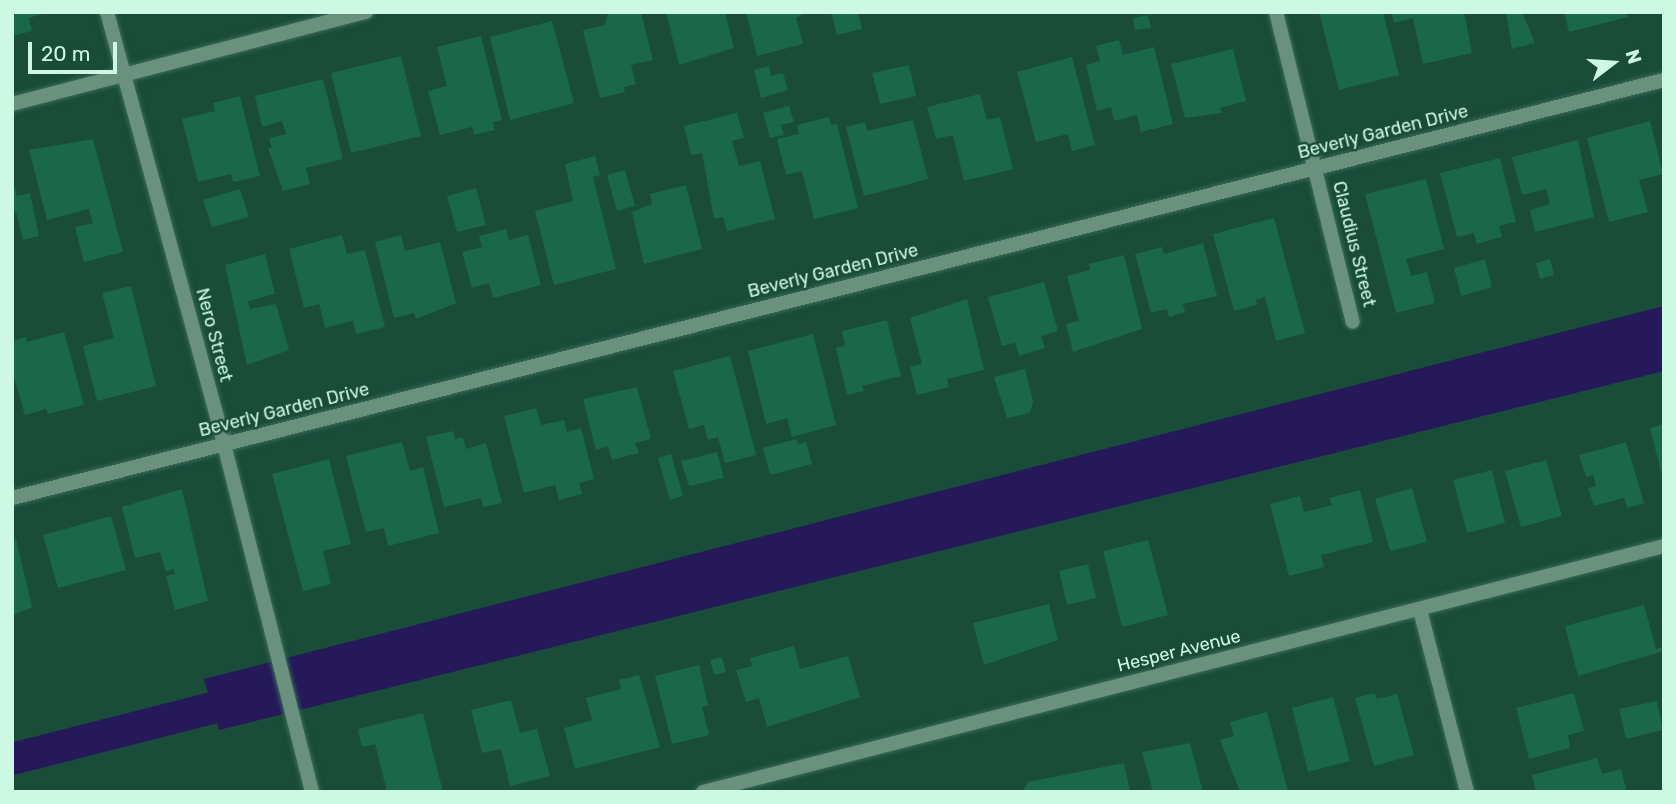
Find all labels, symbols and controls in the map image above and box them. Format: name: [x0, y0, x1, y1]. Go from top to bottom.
scale bar: [32, 28, 121, 72]
north arrow: [1578, 28, 1648, 98]
text: 20 m: [41, 41, 90, 66]
text: N: [1621, 47, 1647, 67]
street label: Beverly Garden Drive: [1295, 100, 1471, 164]
street label: Claudius Street: [1328, 179, 1380, 309]
street label: Beverly Garden Drive: [745, 239, 921, 303]
street label: Nero Street: [191, 286, 237, 384]
street label: Beverly Garden Drive: [196, 378, 372, 442]
street label: Hesper Avenue: [1115, 625, 1243, 677]

